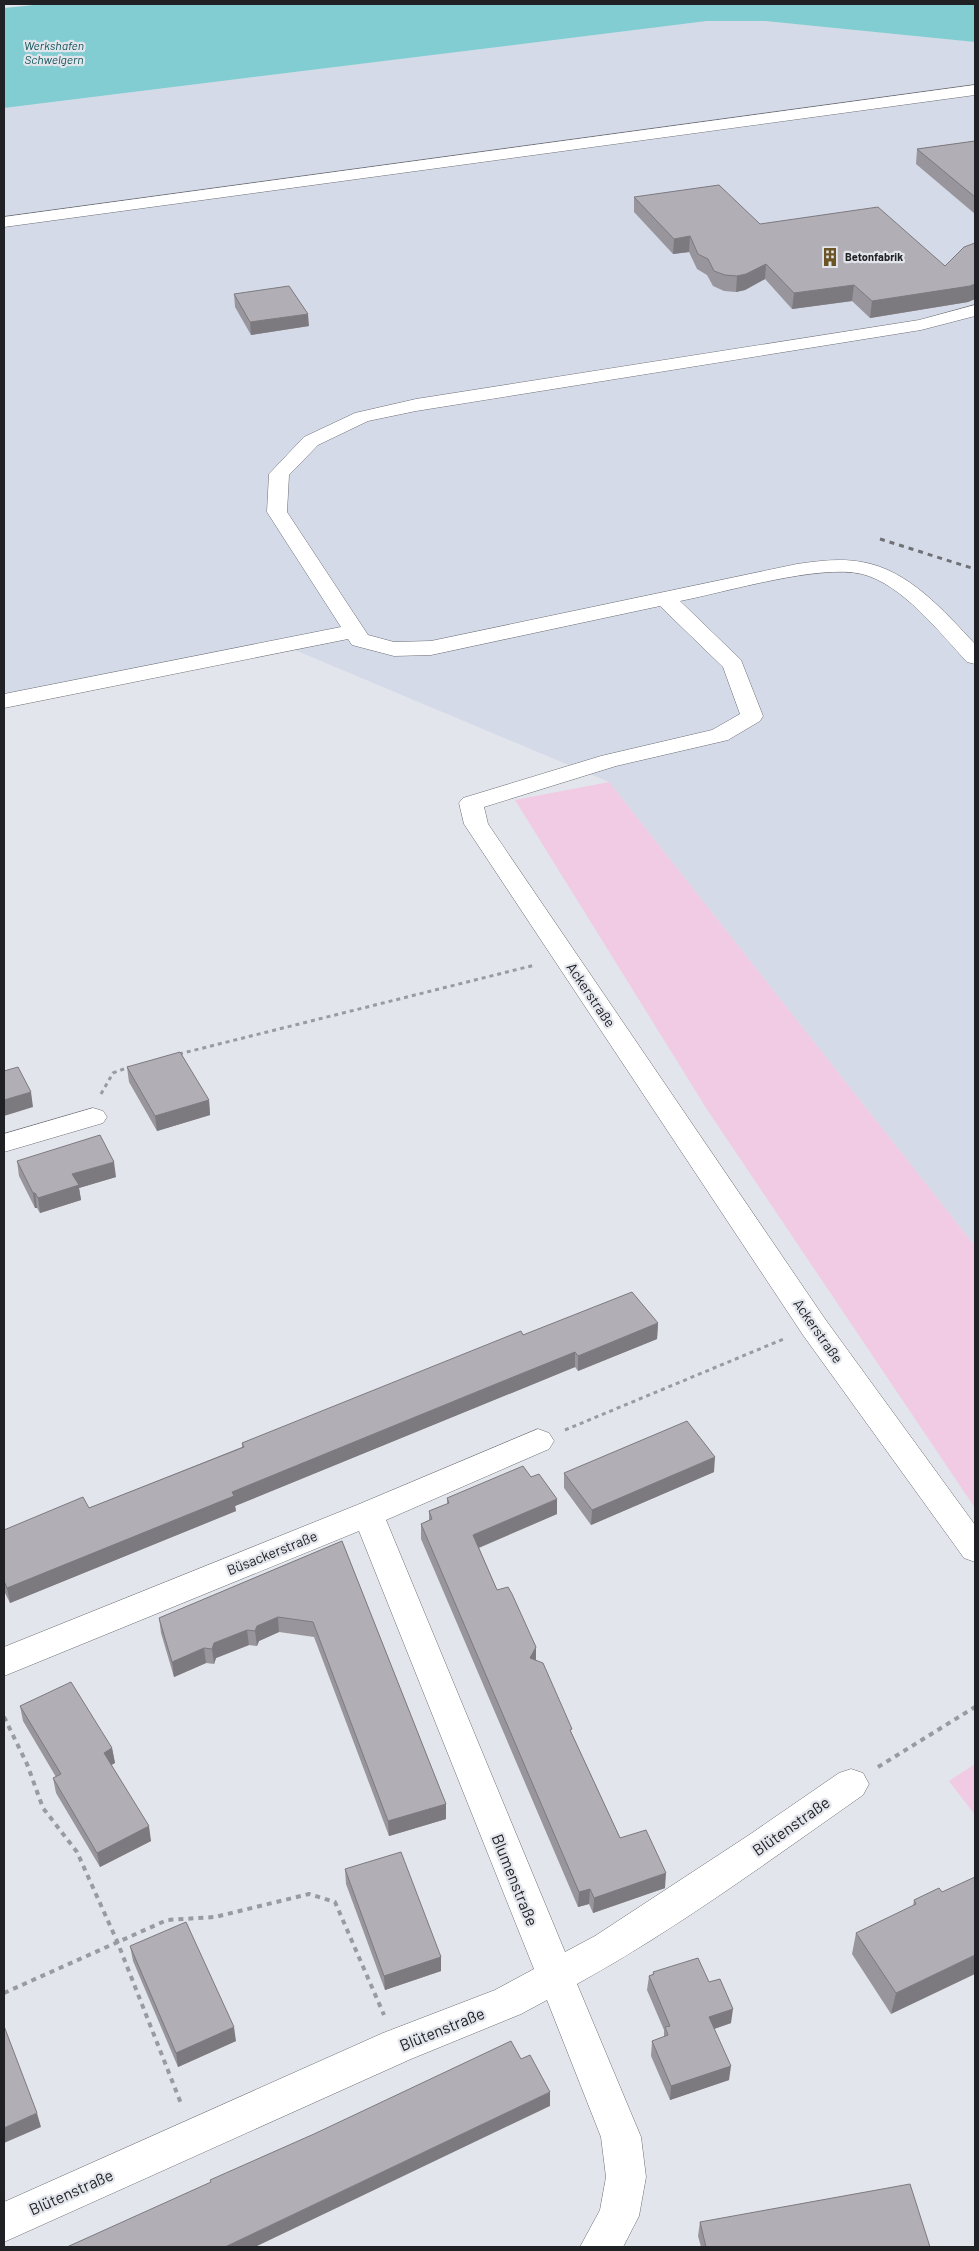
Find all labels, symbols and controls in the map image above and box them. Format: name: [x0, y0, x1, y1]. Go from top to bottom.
water label: Werkshafen Schwelgern: [24, 38, 84, 66]
building icon: Betonfabrik: [819, 246, 841, 268]
place label: Betonfabrik: [845, 250, 903, 263]
street label: Ackerstraße: [564, 959, 619, 1030]
street label: Ackerstraße: [790, 1295, 847, 1366]
street label: Büsackerstraße: [224, 1527, 319, 1578]
street label: Blütenstraße: [748, 1792, 833, 1859]
street label: Blumenstraße: [488, 1831, 543, 1929]
street label: Blütenstraße: [397, 2003, 487, 2054]
street label: Blütenstraße: [26, 2165, 116, 2219]

